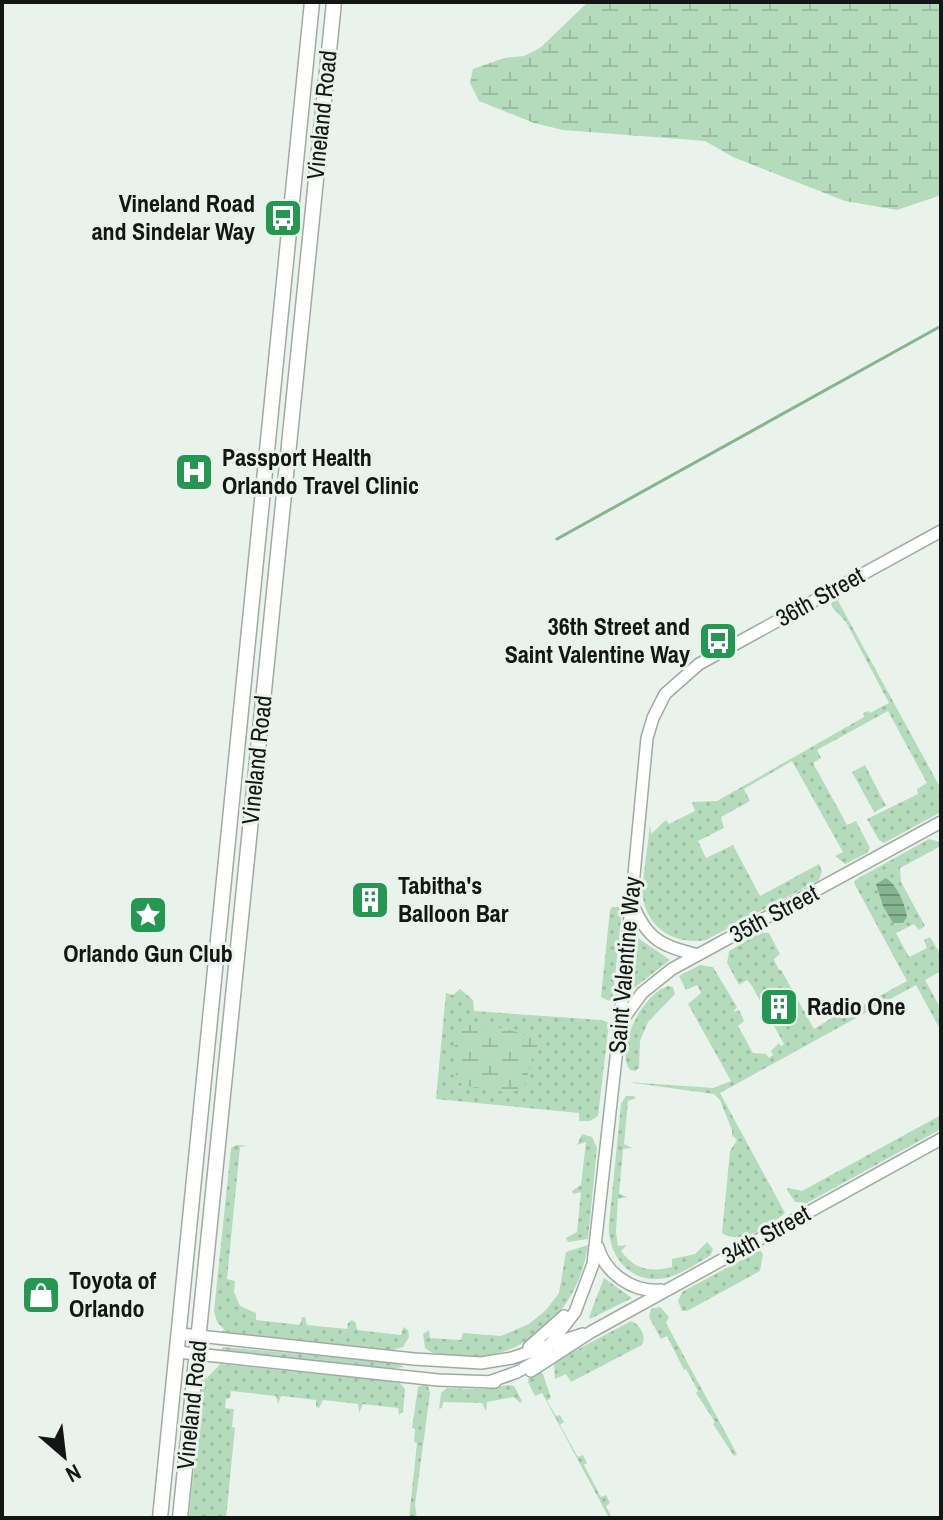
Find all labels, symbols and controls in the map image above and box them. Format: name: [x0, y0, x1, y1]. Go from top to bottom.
street label: Vineland Road: [298, 49, 344, 181]
place label: Vineland Road and Sindelar Way: [92, 187, 255, 247]
bus stop icon: Vineland Road and Sindelar Way: [262, 197, 304, 239]
place label: Passport Health Orlando Travel Clinic: [222, 441, 419, 501]
hospital icon: Passport Health Orlando Travel Clinic: [173, 451, 215, 493]
street label: 36th Street: [770, 559, 870, 633]
place label: 36th Street and Saint Valentine Way: [505, 610, 690, 670]
bus stop icon: 36th Street and Saint Valentine Way: [697, 620, 739, 662]
street label: Vineland Road: [233, 694, 279, 826]
place label: Tabitha's Balloon Bar: [398, 869, 509, 929]
street label: Saint Valentine Way: [600, 875, 648, 1055]
street label: 35th Street: [724, 876, 824, 950]
building icon: Tabitha's Balloon Bar: [349, 879, 391, 921]
place icon: Orlando Gun Club: [127, 894, 169, 936]
place label: Orlando Gun Club: [63, 937, 233, 969]
building icon: Radio One: [758, 986, 800, 1028]
place label: Radio One: [807, 990, 905, 1022]
street label: 34th Street: [716, 1197, 816, 1271]
place label: Toyota of Orlando: [69, 1264, 157, 1324]
shop icon: Toyota of Orlando: [20, 1274, 62, 1316]
street label: Vineland Road: [168, 1339, 214, 1471]
north arrow: [24, 1416, 104, 1496]
text: N: [61, 1457, 86, 1490]

